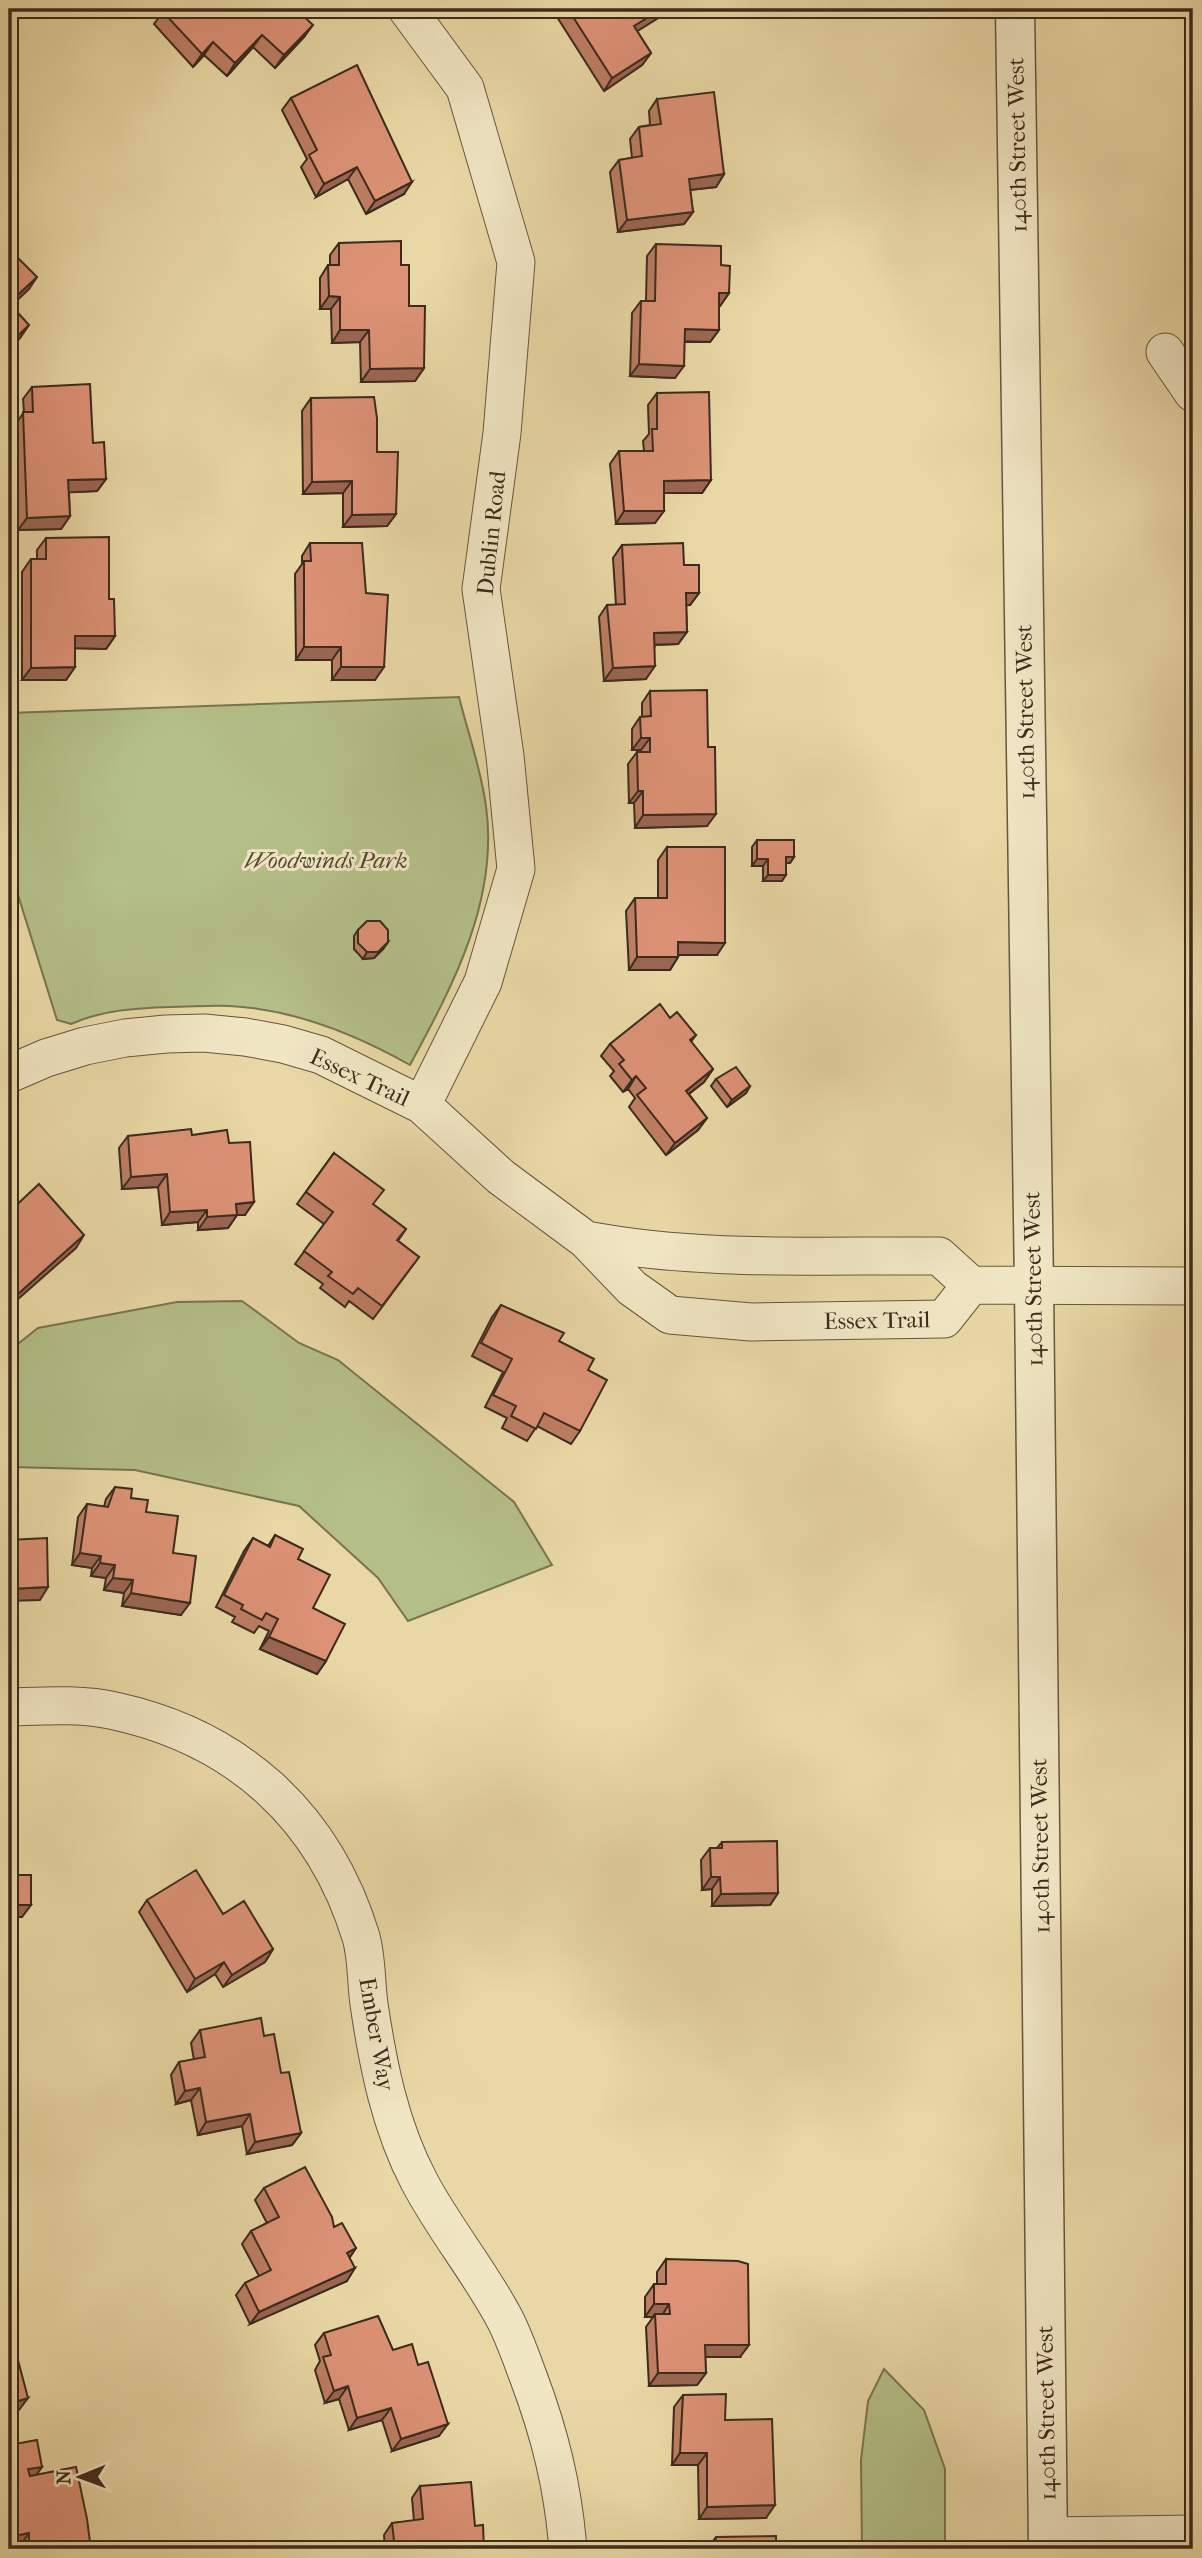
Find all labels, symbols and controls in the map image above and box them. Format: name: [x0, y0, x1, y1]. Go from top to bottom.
street label: 140th Street West: [1002, 57, 1033, 233]
street label: Dublin Road: [472, 469, 512, 597]
street label: 140th Street West: [1010, 624, 1041, 800]
park label: Woodwinds Park: [244, 847, 408, 874]
street label: Essex Trail: [306, 1043, 414, 1112]
street label: 140th Street West: [1018, 1191, 1049, 1367]
street label: Essex Trail: [823, 1306, 931, 1335]
street label: 140th Street West: [1025, 1758, 1056, 1934]
street label: Ember Way: [353, 1975, 400, 2094]
street label: 140th Street West: [1031, 2325, 1062, 2501]
north arrow: [46, 2442, 116, 2512]
text: N: [53, 2469, 75, 2485]

